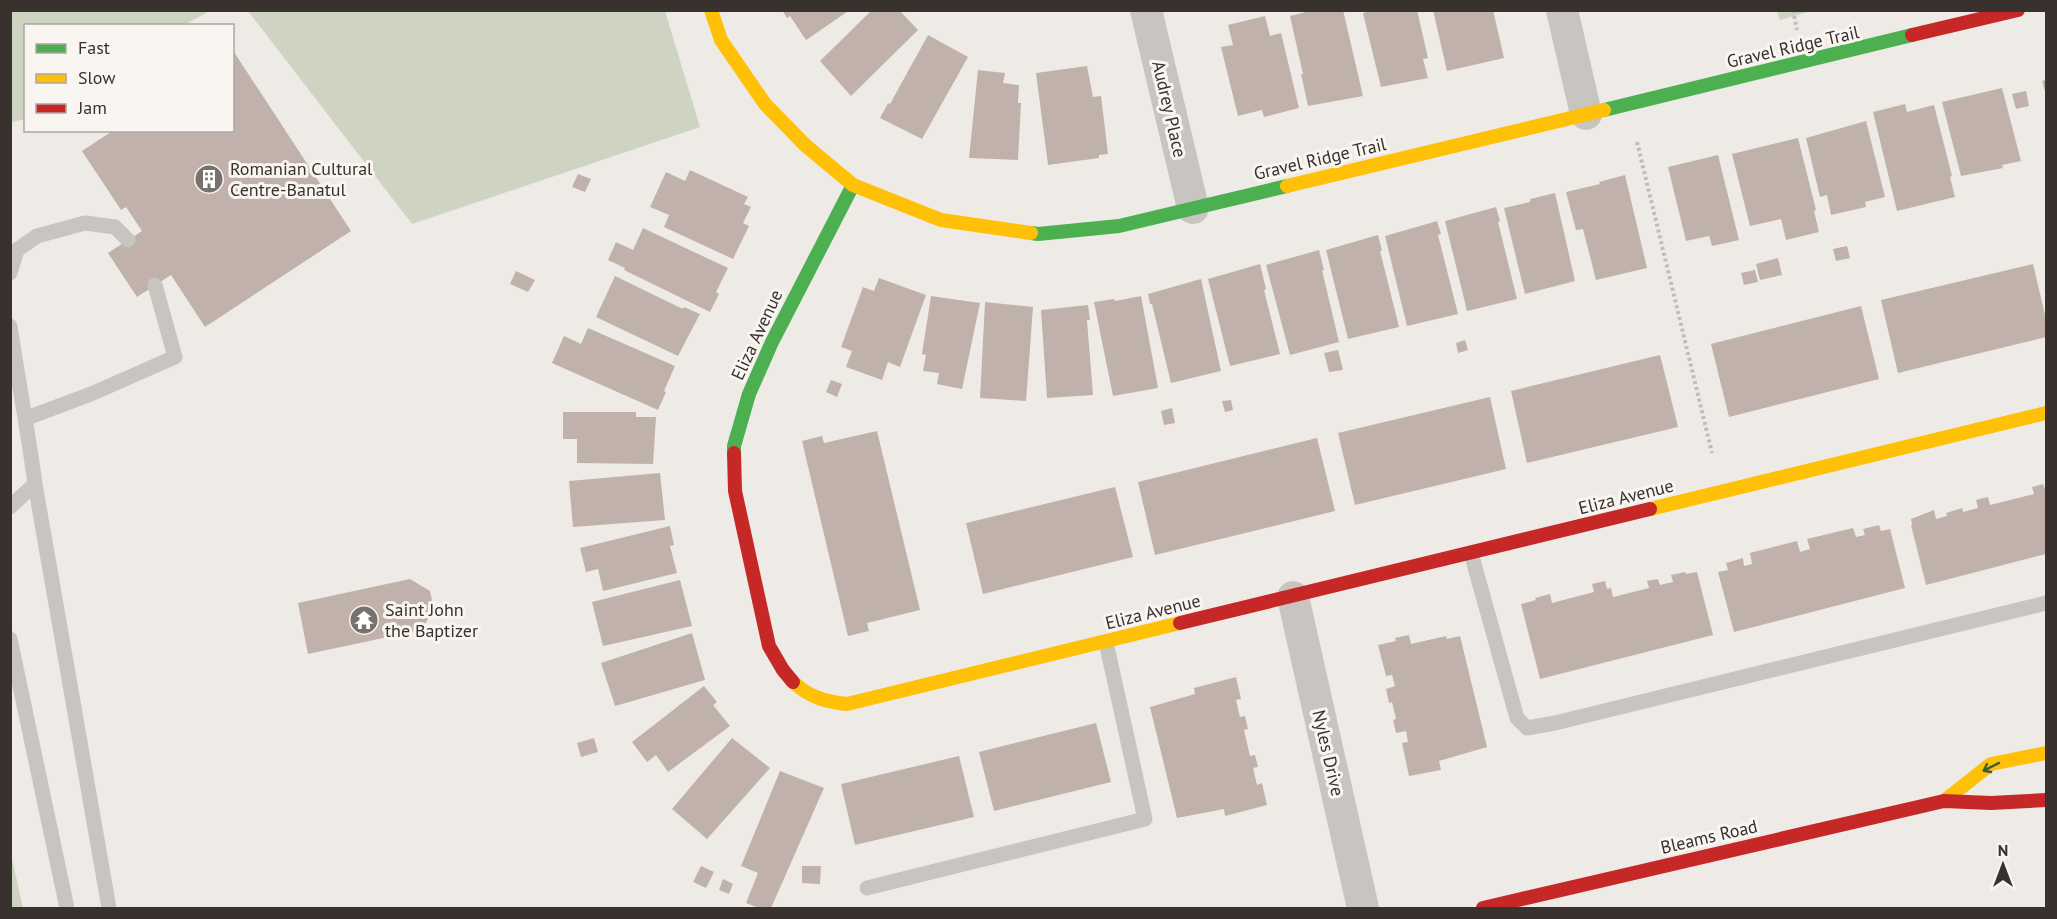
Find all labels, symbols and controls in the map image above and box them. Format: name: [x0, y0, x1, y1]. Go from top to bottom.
street label: Gravel Ridge Trail: [1724, 20, 1862, 73]
legend: [24, 24, 234, 132]
text: Fast: [78, 36, 110, 59]
street label: Audrey Place: [1147, 58, 1192, 159]
text: Slow: [78, 66, 116, 89]
text: Jam: [77, 96, 107, 119]
street label: Gravel Ridge Trail: [1251, 132, 1389, 185]
place label: Romanian Cultural Centre-Banatul: [230, 157, 373, 201]
building icon: Romanian Cultural Centre-Banatul: [193, 163, 225, 195]
street label: Eliza Avenue: [726, 286, 787, 384]
street label: Eliza Avenue: [1576, 474, 1676, 519]
street label: Eliza Avenue: [1103, 589, 1203, 634]
place label: Saint John the Baptizer: [385, 598, 478, 642]
temple icon: Saint John the Baptizer: [348, 604, 380, 636]
street label: Nyles Drive: [1307, 708, 1350, 798]
one-way arrow: [1982, 761, 2000, 773]
street label: Bleams Road: [1658, 814, 1760, 859]
north arrow: [1973, 835, 2033, 895]
text: N: [1998, 840, 2008, 860]

